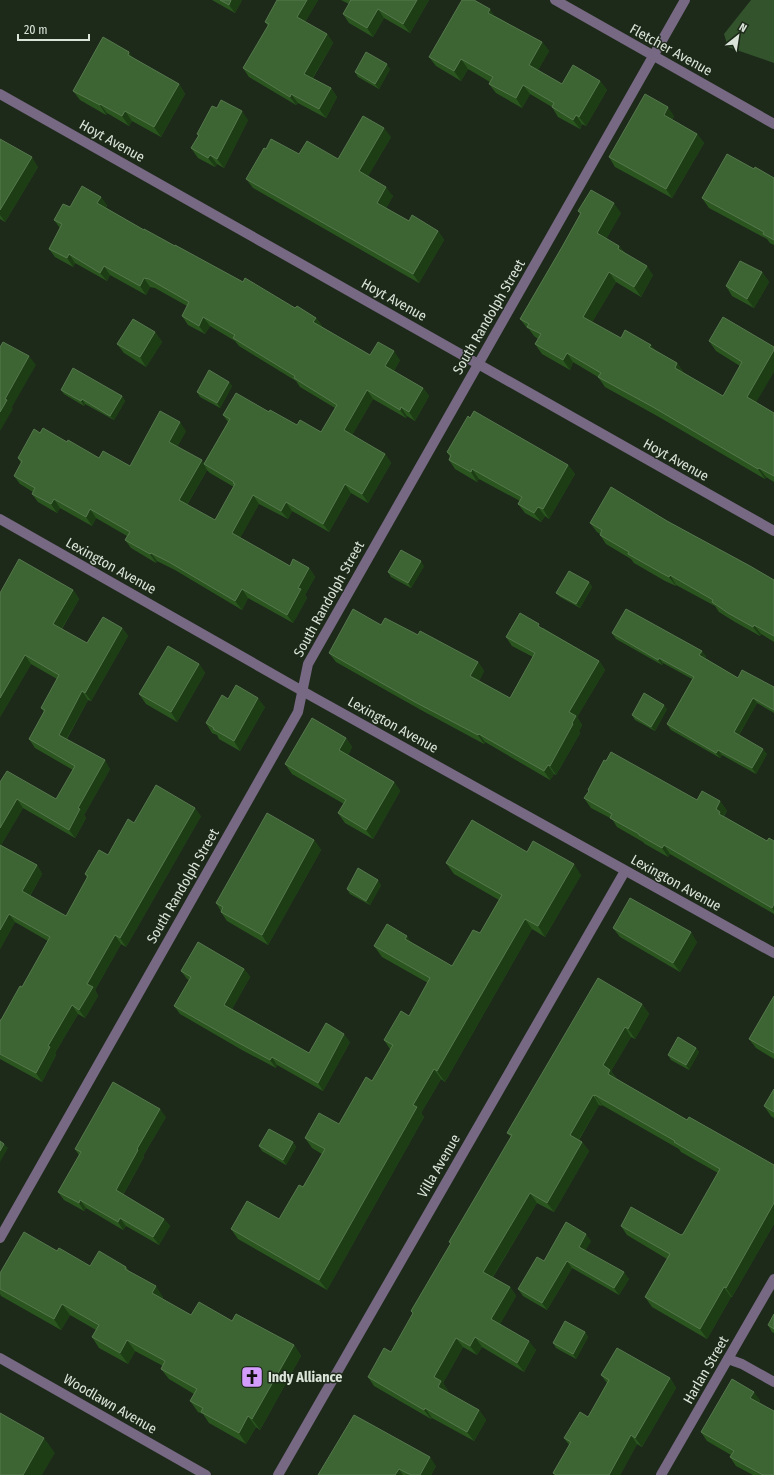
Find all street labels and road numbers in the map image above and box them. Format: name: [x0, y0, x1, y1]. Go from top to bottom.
street label: Fletcher Avenue: [627, 20, 715, 80]
street label: Hoyt Avenue: [76, 116, 148, 166]
street label: South Randolph Street: [449, 256, 529, 377]
street label: Hoyt Avenue: [358, 275, 430, 325]
street label: Hoyt Avenue: [640, 435, 712, 485]
street label: Lexington Avenue: [63, 534, 159, 598]
street label: South Randolph Street: [290, 538, 368, 660]
street label: Lexington Avenue: [345, 693, 441, 757]
street label: South Randolph Street: [143, 825, 223, 946]
street label: Lexington Avenue: [628, 851, 724, 915]
street label: Villa Avenue: [414, 1131, 464, 1201]
street label: Harlan Street: [680, 1333, 733, 1407]
street label: Woodlawn Avenue: [60, 1370, 160, 1438]

